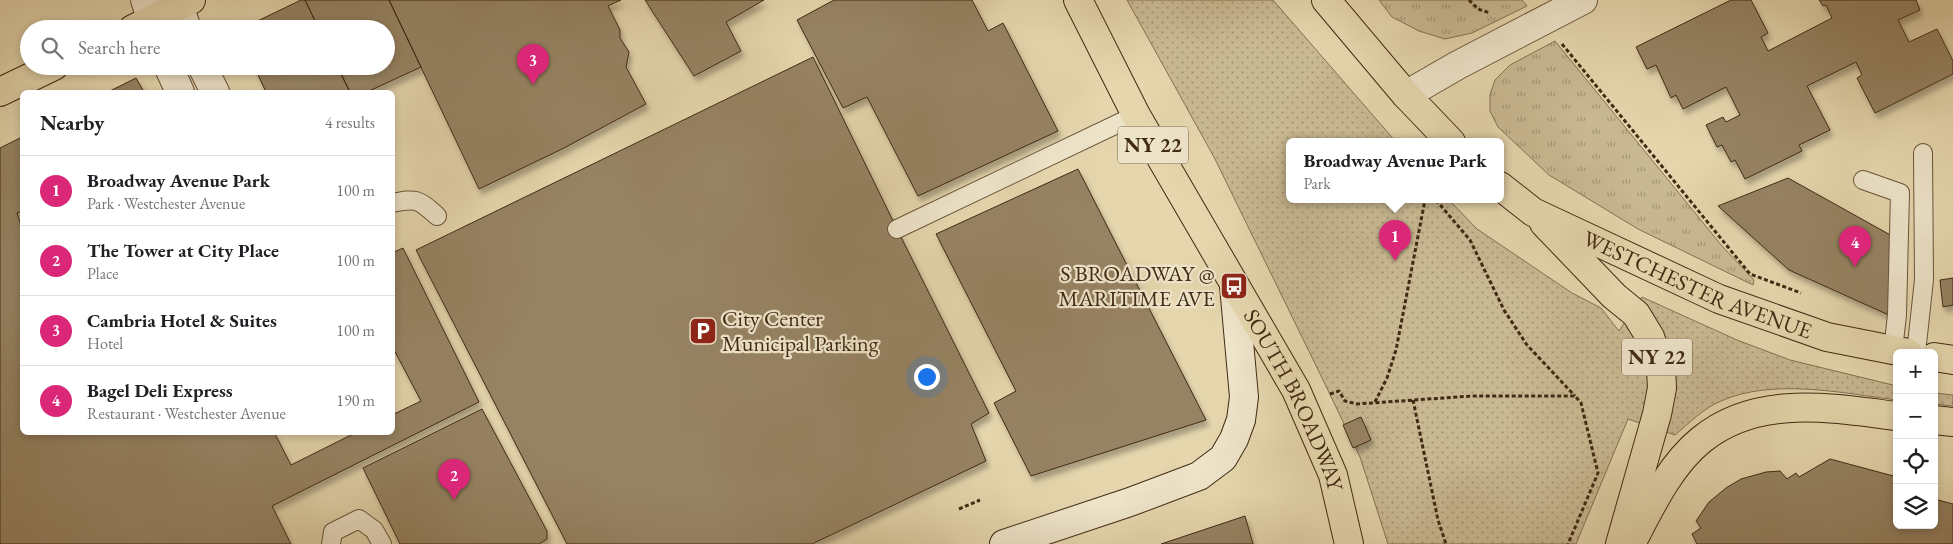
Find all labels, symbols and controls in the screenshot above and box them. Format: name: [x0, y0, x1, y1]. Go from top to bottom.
search box: [20, 20, 395, 75]
icon: search: [38, 34, 66, 62]
text: Search here: [78, 35, 160, 60]
pin: 3: [517, 44, 549, 85]
text: Nearby: [40, 109, 104, 136]
text: 4 results: [325, 112, 375, 133]
road number: NY 22: [1118, 126, 1188, 164]
popup: [1286, 138, 1504, 203]
text: Broadway Avenue Park: [1303, 148, 1487, 173]
text: Broadway Avenue Park: [87, 168, 270, 193]
text: Park: [1303, 173, 1331, 194]
text: 1: [52, 180, 60, 201]
text: 100 m: [336, 180, 375, 201]
text: Park · Westchester Avenue: [87, 193, 245, 214]
pin: 1: [1379, 220, 1411, 261]
street label: WESTCHESTER AVENUE: [1578, 223, 1816, 346]
pin: 4: [1839, 226, 1871, 267]
text: The Tower at City Place: [87, 238, 279, 263]
text: 2: [52, 250, 60, 271]
text: 100 m: [336, 250, 375, 271]
place label: S BROADWAY @ MARITIME AVE: [1059, 259, 1215, 313]
text: Place: [87, 263, 119, 284]
bus stop icon: S BROADWAY @ MARITIME AVE: [1219, 271, 1249, 301]
place label: City Center Municipal Parking: [722, 304, 879, 358]
street label: SOUTH BROADWAY: [1237, 304, 1350, 494]
text: Cambria Hotel & Suites: [87, 308, 277, 333]
parking icon: City Center Municipal Parking: [688, 316, 718, 346]
text: 3: [52, 320, 60, 341]
text: 100 m: [336, 320, 375, 341]
text: Hotel: [87, 333, 123, 354]
road number: NY 22: [1622, 338, 1692, 376]
map controls: [1893, 349, 1938, 529]
button: +: [1893, 349, 1938, 394]
your location: [914, 364, 940, 390]
text: Bagel Deli Express: [87, 378, 233, 403]
text: 4: [52, 390, 60, 411]
text: 190 m: [336, 390, 375, 411]
button: −: [1893, 394, 1938, 439]
text: Restaurant · Westchester Avenue: [87, 403, 286, 424]
button: locate: [1893, 439, 1938, 484]
pin: 2: [438, 459, 470, 500]
button: layers: [1893, 484, 1938, 529]

